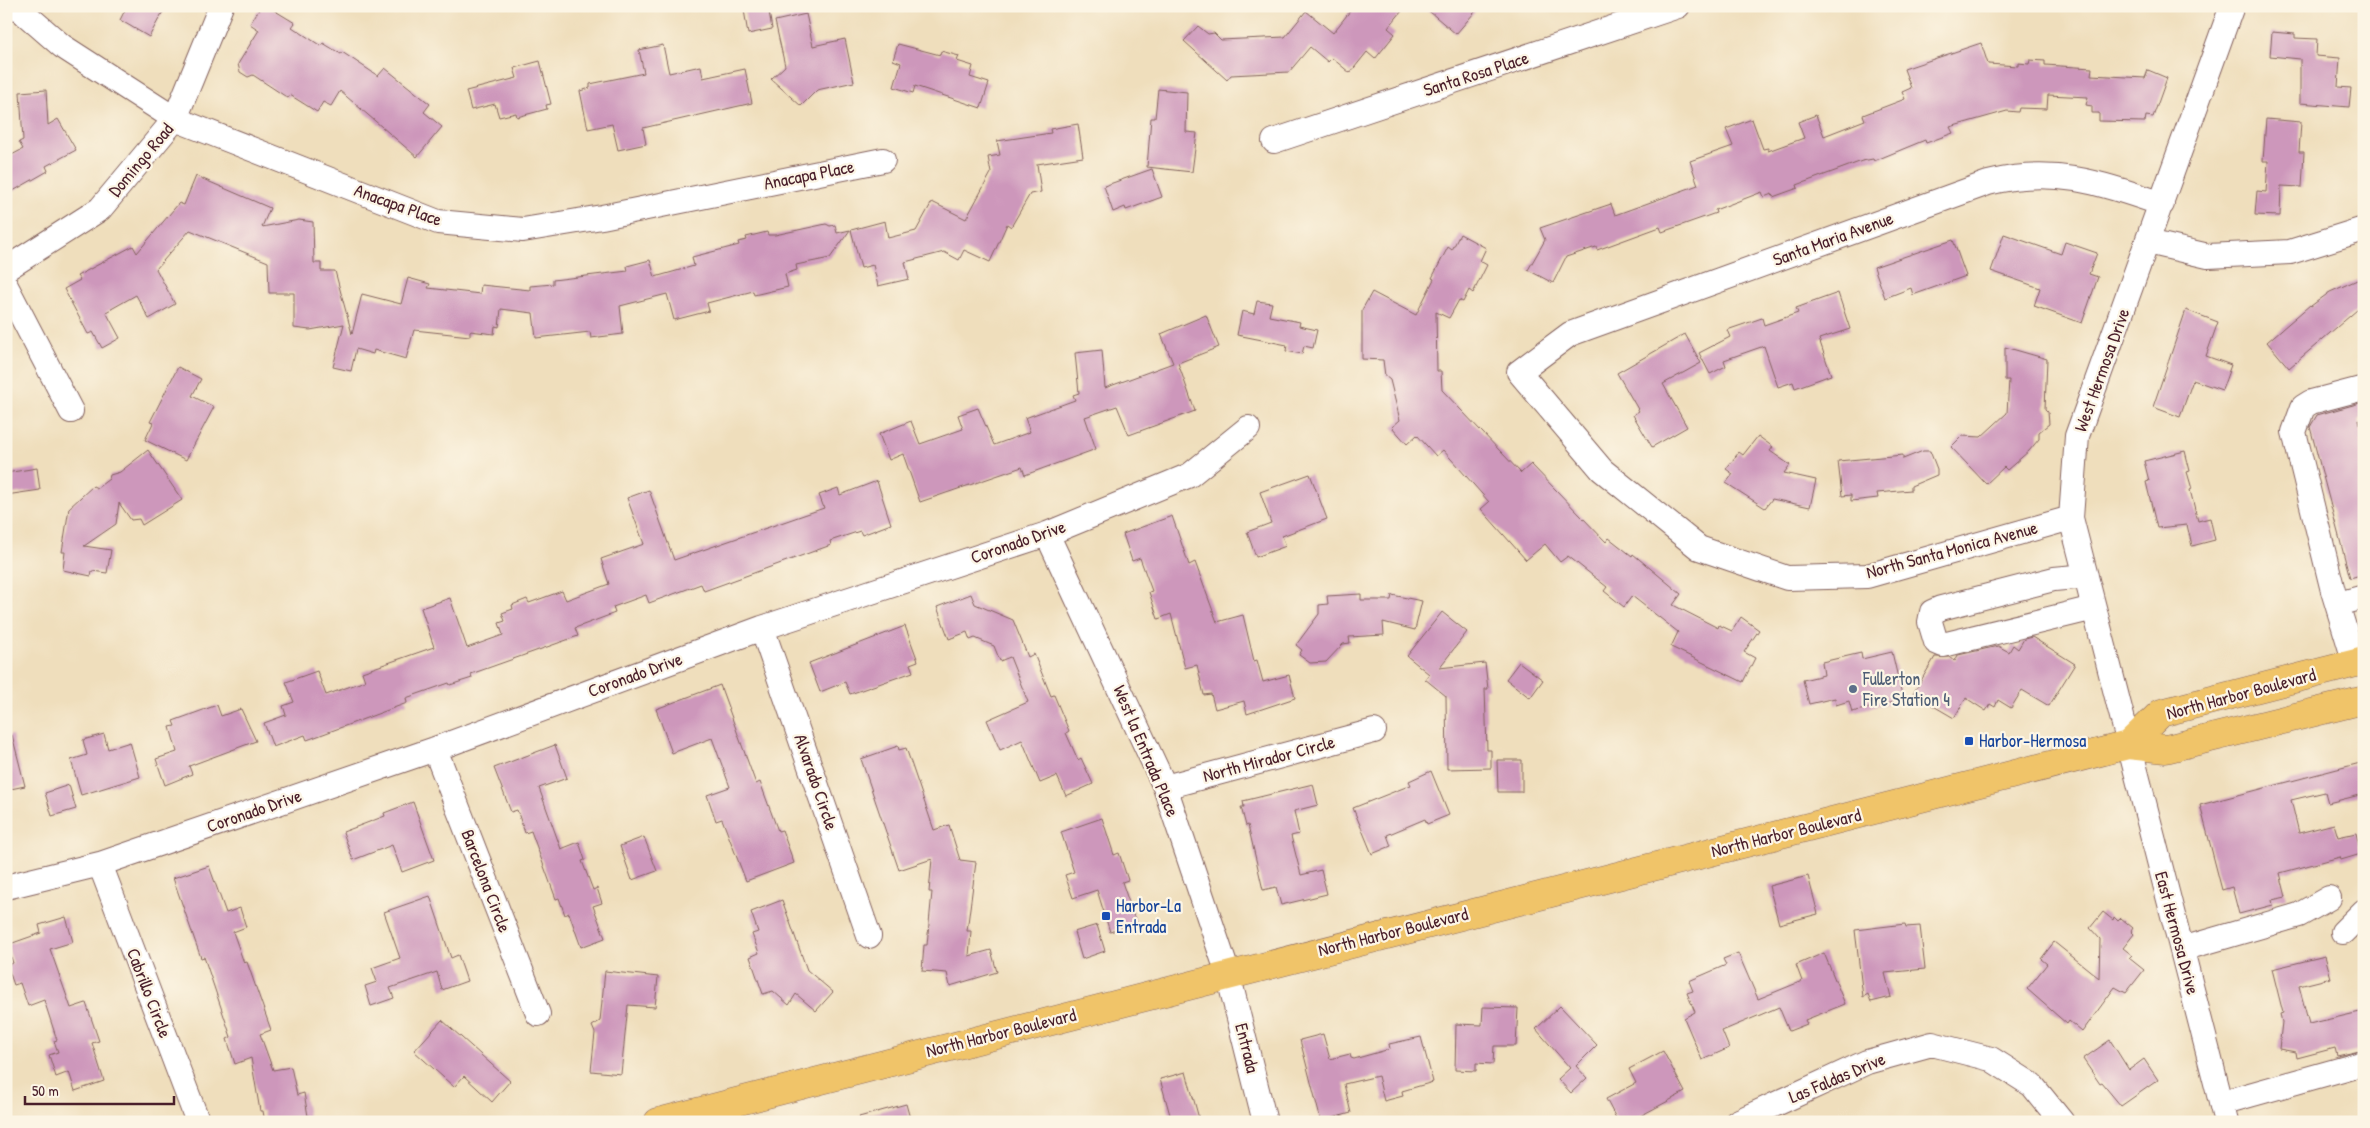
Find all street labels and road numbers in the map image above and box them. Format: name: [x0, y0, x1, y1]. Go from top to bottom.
street label: Santa Rosa Place: [1420, 45, 1532, 102]
street label: Domingo Road: [102, 118, 179, 202]
street label: Anacapa Place: [762, 154, 856, 196]
street label: Anacapa Place: [351, 177, 445, 232]
street label: Santa Maria Avenue: [1769, 205, 1897, 272]
street label: West Hermosa Drive: [2068, 305, 2135, 435]
street label: Coronado Drive: [967, 514, 1069, 569]
street label: North Santa Monica Avenue: [1863, 515, 2040, 584]
street label: Coronado Drive: [584, 646, 686, 703]
street label: North Harbor Boulevard: [2163, 662, 2318, 725]
street label: West la Entrada Place: [1107, 681, 1185, 820]
street label: North Mirador Circle: [1200, 729, 1338, 788]
street label: Alvarado Circle: [788, 730, 845, 833]
street label: Coronado Drive: [203, 783, 305, 838]
street label: North Harbor Boulevard: [1708, 802, 1863, 863]
street label: Barcelona Circle: [455, 826, 518, 936]
street label: East Hermosa Drive: [2149, 869, 2206, 997]
street label: North Harbor Boulevard: [1315, 901, 1470, 962]
street label: Cabrillo Circle: [121, 944, 178, 1041]
street label: North Harbor Boulevard: [923, 1002, 1078, 1063]
street label: Entrada: [1229, 1020, 1266, 1075]
street label: Las Faldas Drive: [1785, 1046, 1889, 1109]

